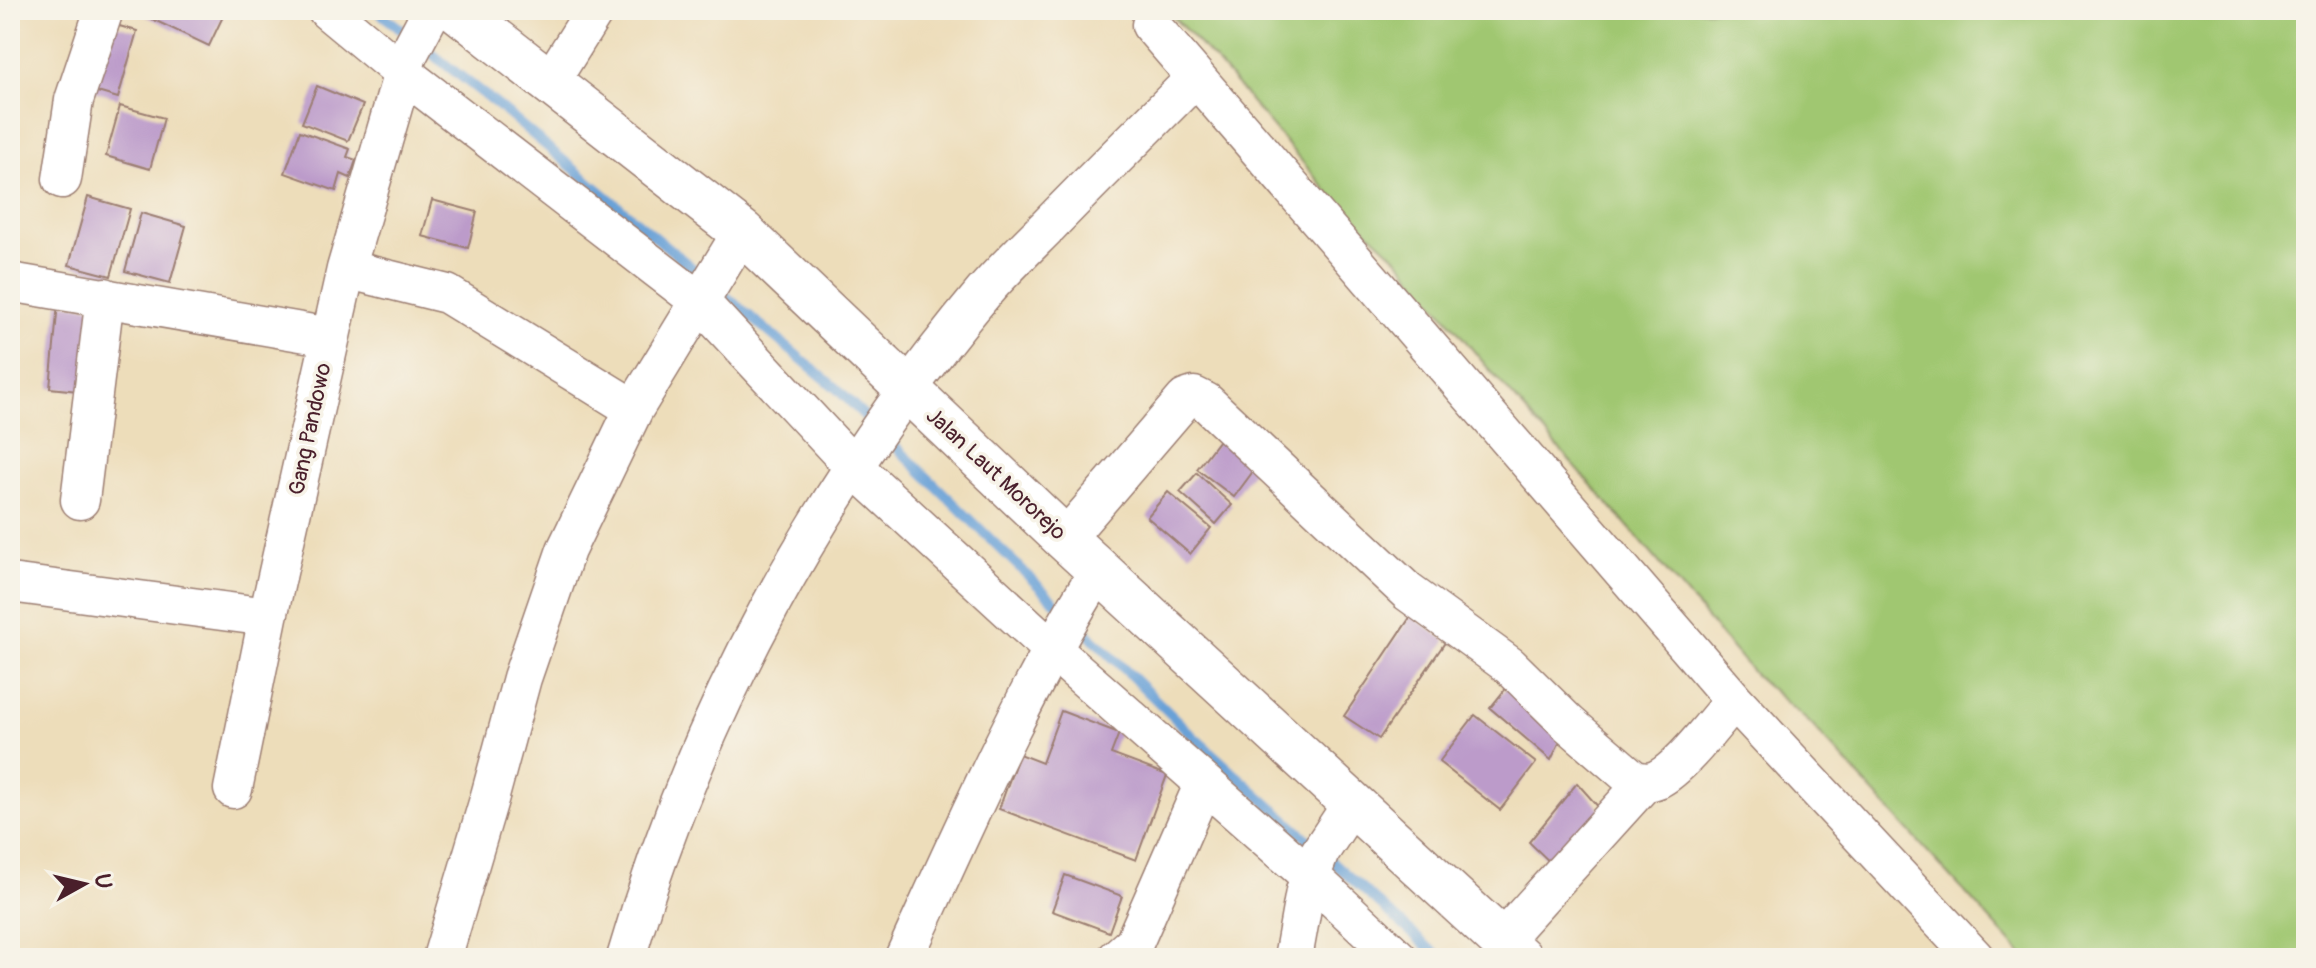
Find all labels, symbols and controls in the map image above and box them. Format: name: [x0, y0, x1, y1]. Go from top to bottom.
street label: Gang Pandowo: [282, 360, 338, 498]
street label: Jalan Laut Mororejo: [920, 402, 1072, 546]
north arrow: [44, 844, 124, 924]
text: U: [88, 872, 118, 891]

